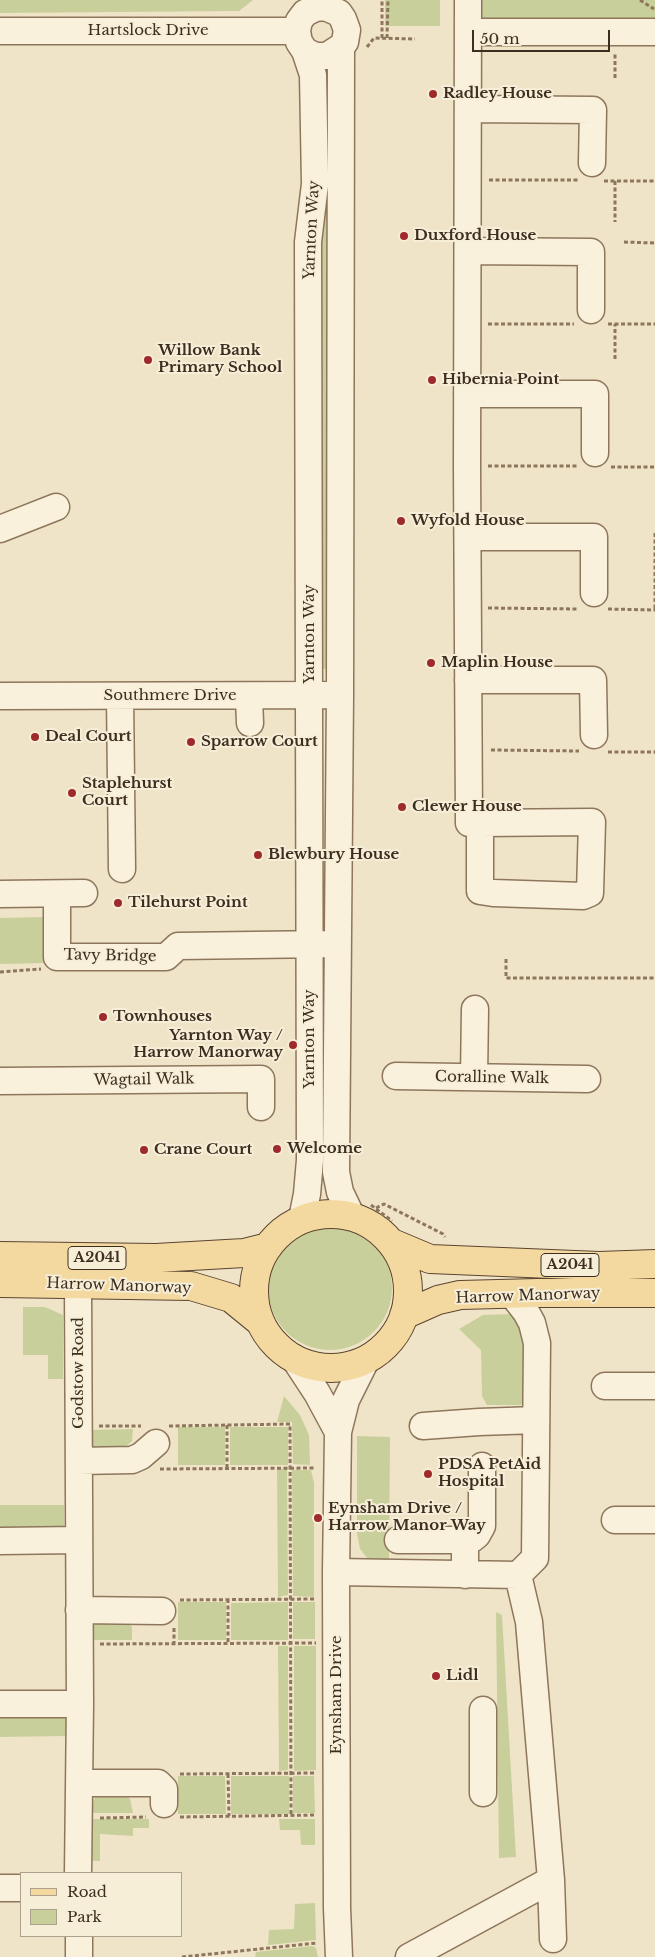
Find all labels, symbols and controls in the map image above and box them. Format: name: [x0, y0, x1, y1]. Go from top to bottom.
scale bar: [475, 20, 612, 52]
street label: Hartslock Drive: [88, 22, 208, 40]
text: 50 m: [480, 29, 520, 48]
place label: Radley House: [443, 85, 552, 103]
marker: Radley House: [427, 88, 439, 100]
street label: Yarnton Way: [300, 180, 324, 280]
place label: Duxford House: [414, 227, 536, 245]
marker: Duxford House: [398, 230, 410, 242]
place label: Willow Bank Primary School: [158, 342, 282, 377]
marker: Willow Bank Primary School: [142, 354, 154, 366]
place label: Hibernia Point: [442, 371, 559, 389]
marker: Hibernia Point: [426, 374, 438, 386]
place label: Wyfold House: [411, 512, 525, 530]
marker: Wyfold House: [395, 515, 407, 527]
street label: Yarnton Way: [301, 584, 319, 684]
place label: Maplin House: [441, 654, 553, 672]
marker: Maplin House: [425, 657, 437, 669]
street label: Southmere Drive: [104, 687, 236, 705]
place label: Deal Court: [45, 728, 132, 746]
marker: Deal Court: [29, 731, 41, 743]
place label: Sparrow Court: [201, 733, 318, 751]
marker: Sparrow Court: [185, 736, 197, 748]
place label: Staplehurst Court: [82, 775, 172, 810]
marker: Staplehurst Court: [66, 787, 78, 799]
place label: Clewer House: [412, 798, 522, 816]
marker: Clewer House: [396, 801, 408, 813]
place label: Blewbury House: [268, 846, 399, 864]
marker: Blewbury House: [252, 849, 264, 861]
place label: Tilehurst Point: [128, 894, 248, 912]
marker: Tilehurst Point: [112, 897, 124, 909]
street label: Tavy Bridge: [63, 946, 157, 966]
street label: Yarnton Way: [301, 989, 319, 1089]
place label: Townhouses: [113, 1008, 212, 1026]
marker: Townhouses: [97, 1011, 109, 1023]
place label: Yarnton Way / Harrow Manorway: [133, 1027, 283, 1062]
marker: Yarnton Way / Harrow Manorway: [287, 1039, 299, 1051]
street label: Coralline Walk: [435, 1068, 549, 1088]
street label: Wagtail Walk: [94, 1070, 194, 1090]
place label: Welcome: [287, 1140, 362, 1158]
place label: Crane Court: [154, 1141, 252, 1159]
marker: Welcome: [271, 1143, 283, 1155]
marker: Crane Court: [138, 1144, 150, 1156]
road number: A2041: [68, 1246, 126, 1270]
road number: A2041: [541, 1254, 599, 1276]
street label: Harrow Manorway: [46, 1274, 192, 1298]
street label: Harrow Manorway: [455, 1284, 601, 1308]
street label: Godstow Road: [70, 1317, 88, 1429]
place label: PDSA PetAid Hospital: [438, 1456, 541, 1491]
marker: PDSA PetAid Hospital: [422, 1468, 434, 1480]
place label: Eynsham Drive / Harrow Manor Way: [328, 1500, 486, 1535]
marker: Eynsham Drive / Harrow Manor Way: [312, 1512, 324, 1524]
street label: Eynsham Drive: [328, 1635, 346, 1755]
place label: Lidl: [446, 1667, 478, 1685]
marker: Lidl: [430, 1670, 442, 1682]
legend: [20, 1872, 182, 1937]
text: Road: [67, 1882, 107, 1901]
text: Park: [67, 1907, 102, 1926]

